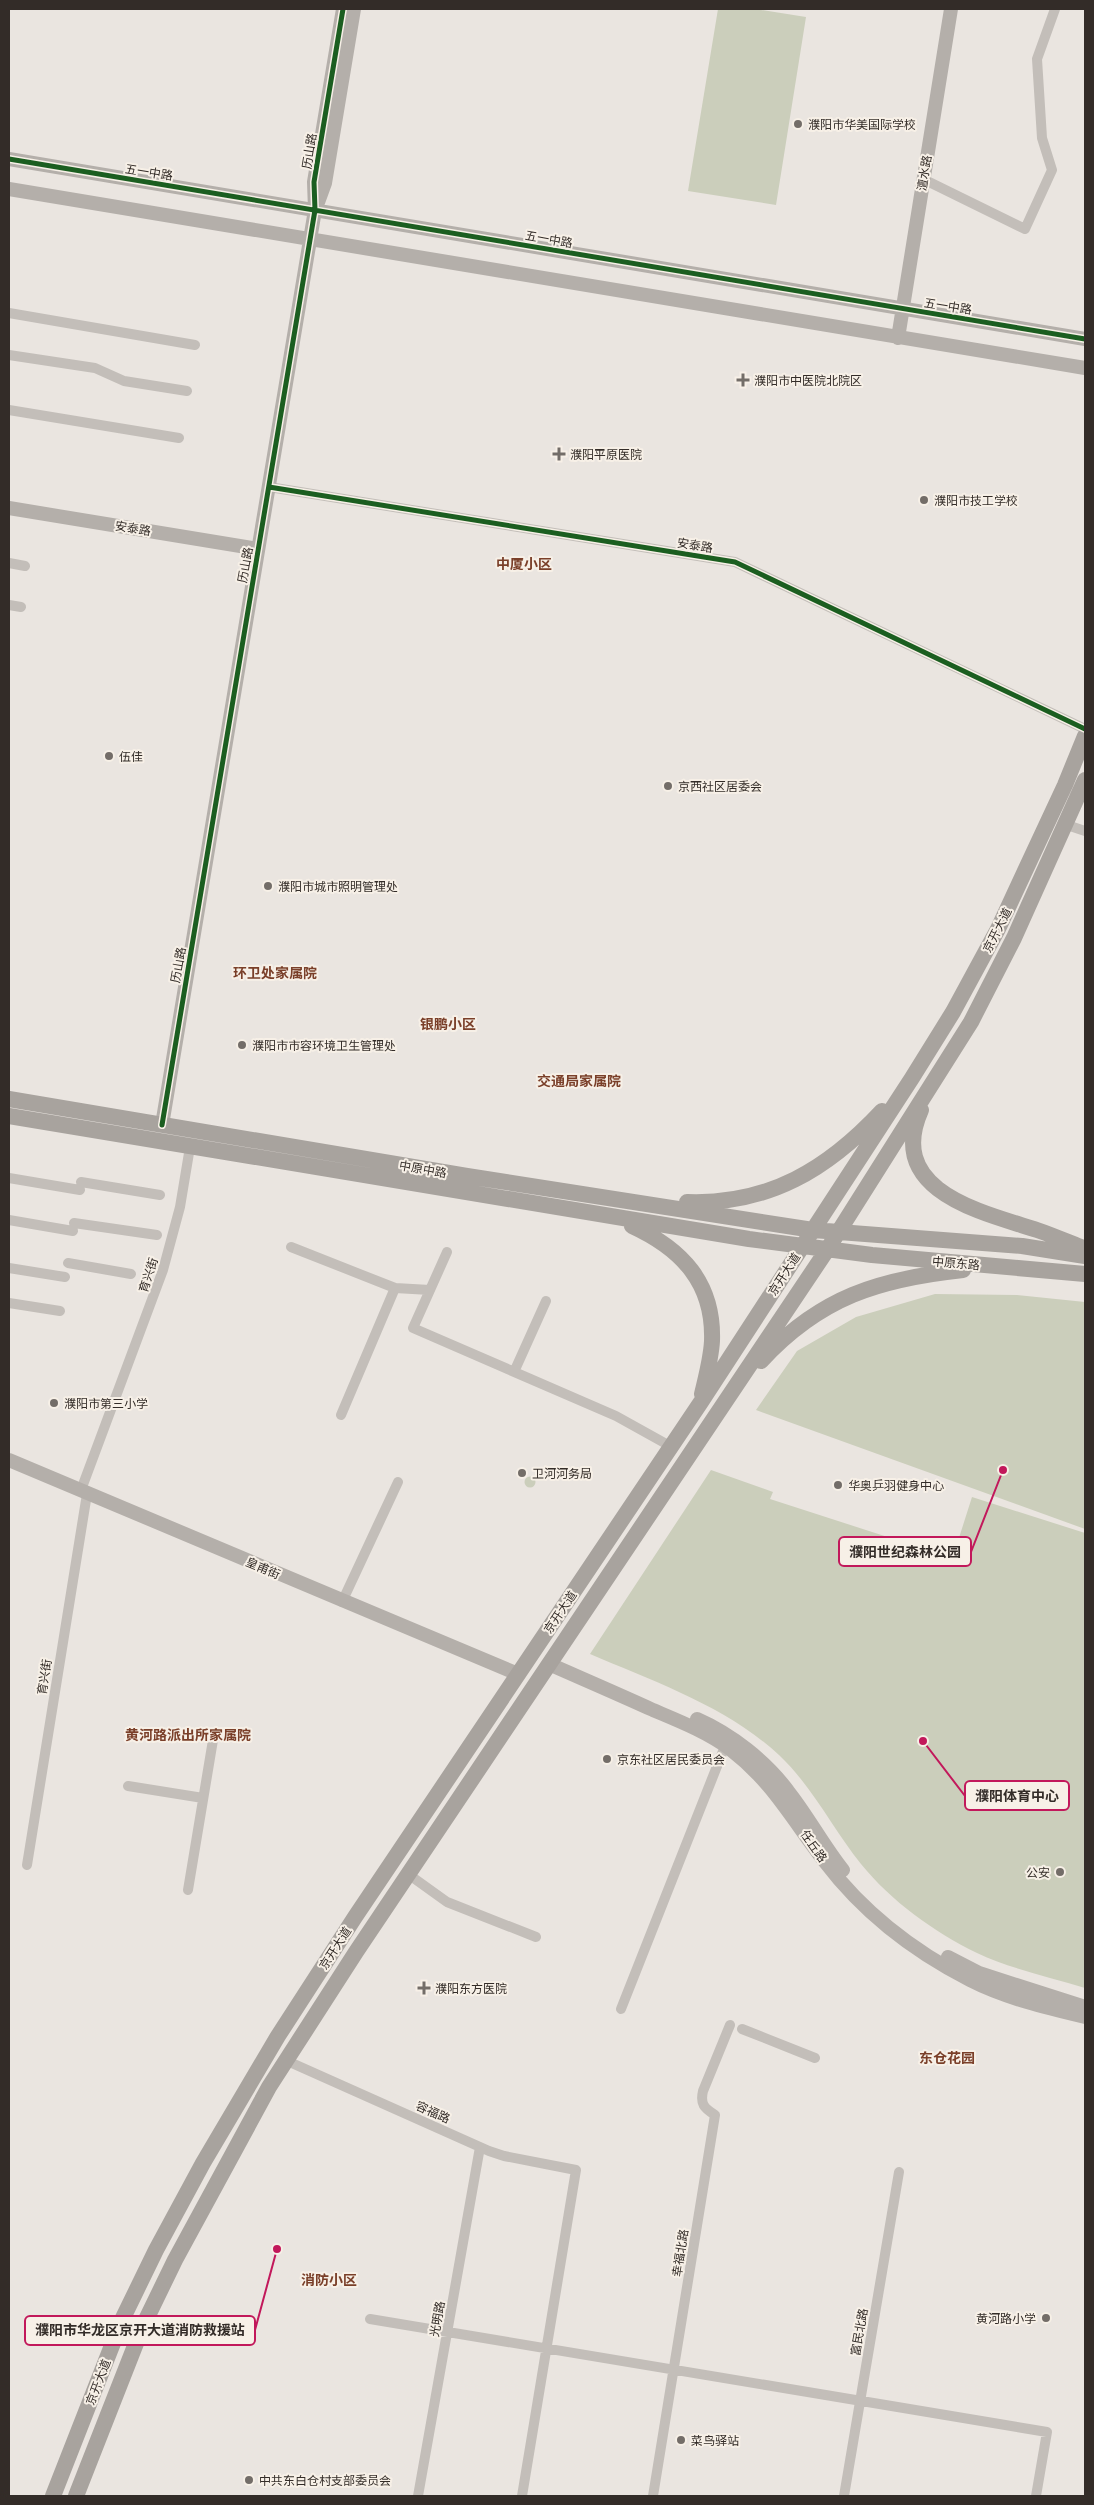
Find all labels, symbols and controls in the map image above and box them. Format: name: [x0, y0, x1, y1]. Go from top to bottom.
place label: 濮阳市华美国际学校: [808, 117, 916, 132]
marker: 濮阳市华美国际学校: [792, 118, 804, 130]
street label: 历山路: [299, 132, 319, 170]
street label: 澶水路: [914, 154, 934, 192]
street label: 五一中路: [124, 161, 174, 183]
street label: 五一中路: [524, 227, 574, 251]
street label: 五一中路: [923, 295, 973, 317]
marker: 濮阳市中医院北院区: [736, 373, 750, 387]
place label: 濮阳市中医院北院区: [754, 373, 862, 388]
marker: 濮阳平原医院: [552, 447, 566, 461]
place label: 濮阳平原医院: [570, 447, 642, 462]
place label: 濮阳市技工学校: [934, 493, 1018, 508]
marker: 濮阳市技工学校: [918, 494, 930, 506]
street label: 安泰路: [114, 518, 152, 538]
street label: 安泰路: [676, 535, 714, 555]
street label: 历山路: [234, 546, 256, 584]
district label: 中厦小区: [496, 555, 552, 572]
place label: 伍佳: [119, 749, 143, 764]
marker: 伍佳: [103, 750, 115, 762]
place label: 京西社区居委会: [678, 779, 762, 794]
marker: 京西社区居委会: [662, 780, 674, 792]
place label: 濮阳市城市照明管理处: [278, 879, 398, 894]
marker: 濮阳市城市照明管理处: [262, 880, 274, 892]
street label: 京开大道: [979, 905, 1015, 955]
street label: 历山路: [167, 946, 189, 984]
district label: 环卫处家属院: [233, 964, 317, 981]
district label: 银鹏小区: [420, 1015, 476, 1032]
place label: 濮阳市市容环境卫生管理处: [252, 1038, 396, 1053]
marker: 濮阳市市容环境卫生管理处: [236, 1039, 248, 1051]
district label: 交通局家属院: [537, 1072, 621, 1089]
street label: 中原中路: [398, 1157, 448, 1181]
street label: 京开大道: [765, 1250, 803, 1298]
street label: 中原东路: [931, 1253, 981, 1273]
street label: 育兴街: [135, 1256, 161, 1294]
place label: 濮阳市第三小学: [64, 1396, 148, 1411]
marker: 濮阳市第三小学: [48, 1397, 60, 1409]
place label: 卫河河务局: [532, 1466, 592, 1481]
marker: 卫河河务局: [516, 1467, 528, 1479]
place label: 华奥乒羽健身中心: [848, 1478, 944, 1493]
marker: 华奥乒羽健身中心: [832, 1479, 844, 1491]
callout: 濮阳世纪森林公园: [839, 1537, 971, 1566]
text: 濮阳世纪森林公园: [849, 1543, 961, 1560]
street label: 皇甫街: [243, 1554, 283, 1582]
street label: 京开大道: [540, 1588, 580, 1636]
street label: 育兴街: [34, 1658, 54, 1696]
district label: 黄河路派出所家属院: [125, 1726, 251, 1743]
place label: 京东社区居民委员会: [617, 1752, 725, 1767]
marker: 京东社区居民委员会: [601, 1753, 613, 1765]
callout: 濮阳体育中心: [965, 1781, 1069, 1810]
text: 濮阳体育中心: [975, 1787, 1059, 1804]
street label: 任丘路: [798, 1827, 830, 1865]
place label: 公安: [1026, 1865, 1050, 1880]
marker: 公安: [1054, 1866, 1066, 1878]
street label: 京开大道: [316, 1924, 354, 1972]
marker: 濮阳东方医院: [417, 1981, 431, 1995]
place label: 濮阳东方医院: [435, 1981, 507, 1996]
district label: 东仓花园: [919, 2049, 975, 2066]
street label: 容福路: [413, 2098, 453, 2126]
street label: 幸福北路: [669, 2228, 691, 2278]
district label: 消防小区: [301, 2271, 357, 2288]
street label: 光明路: [426, 2300, 448, 2338]
street label: 富民北路: [847, 2307, 871, 2357]
place label: 黄河路小学: [976, 2311, 1036, 2326]
marker: 黄河路小学: [1040, 2312, 1052, 2324]
callout: 濮阳市华龙区京开大道消防救援站: [25, 2316, 255, 2345]
text: 濮阳市华龙区京开大道消防救援站: [35, 2321, 245, 2338]
street label: 京开大道: [82, 2357, 114, 2407]
place label: 菜鸟驿站: [691, 2433, 739, 2448]
marker: 菜鸟驿站: [675, 2434, 687, 2446]
place label: 中共东白仓村支部委员会: [259, 2473, 391, 2488]
marker: 中共东白仓村支部委员会: [243, 2474, 255, 2486]

